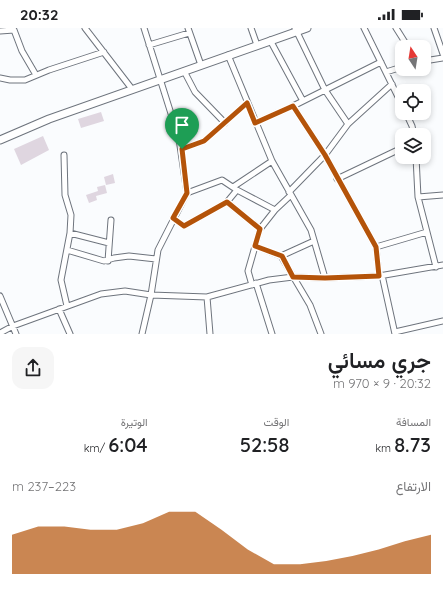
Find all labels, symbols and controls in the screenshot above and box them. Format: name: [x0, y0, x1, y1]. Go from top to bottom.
text: 20:32: [20, 5, 58, 24]
north arrow: [395, 40, 431, 76]
map controls: [395, 40, 431, 164]
button: locate: [395, 84, 431, 120]
pin: [165, 108, 199, 149]
icon: arrive: [171, 114, 193, 136]
button: layers: [395, 128, 431, 164]
text: جري مسائي: [328, 346, 431, 374]
button: share: [12, 347, 54, 389]
text: 20:32 · 9 × 970 m: [333, 375, 431, 391]
text: الوتيرة: [121, 415, 148, 429]
text: الوقت: [263, 415, 289, 429]
text: المسافة: [396, 415, 431, 429]
text: 6:04: [108, 432, 148, 457]
text: 52:58: [240, 432, 289, 457]
text: 8.73: [394, 432, 431, 457]
text: /km: [84, 441, 108, 455]
text: km: [375, 441, 394, 455]
text: 223–237 m: [12, 478, 76, 494]
text: الارتفاع: [396, 478, 431, 494]

